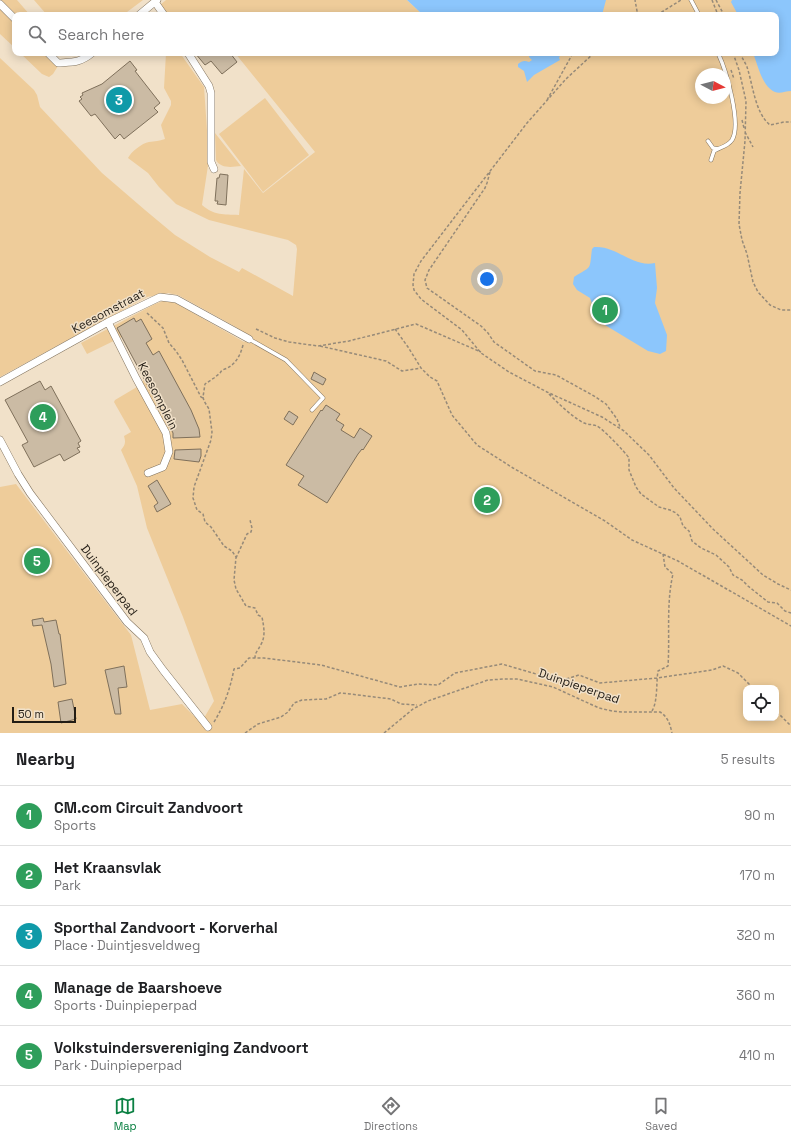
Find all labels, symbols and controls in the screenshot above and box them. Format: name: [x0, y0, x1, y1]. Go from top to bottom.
search box: [12, 12, 779, 56]
icon: search: [26, 23, 48, 45]
text: Search here: [58, 25, 144, 44]
north arrow: [695, 68, 731, 104]
pin: 3: [106, 85, 132, 115]
your location: [477, 269, 497, 289]
street label: Keesomstraat: [69, 285, 147, 337]
pin: 1: [592, 295, 618, 325]
street label: Keesomplein: [134, 360, 182, 432]
pin: 4: [30, 402, 56, 432]
pin: 2: [474, 485, 500, 515]
street label: Duinpieperpad: [77, 541, 141, 619]
pin: 5: [24, 546, 50, 576]
street label: Duinpieperpad: [536, 665, 622, 707]
map controls: [743, 685, 779, 721]
button: locate: [743, 685, 779, 721]
scale bar: [12, 705, 76, 724]
text: 50 m: [18, 707, 44, 721]
text: Nearby: [16, 748, 75, 770]
text: 5 results: [721, 751, 775, 768]
text: CM.com Circuit Zandvoort: [54, 798, 243, 817]
text: 1: [26, 807, 32, 824]
text: 90 m: [744, 807, 775, 824]
text: Sports: [54, 817, 96, 834]
text: Het Kraansvlak: [54, 858, 162, 877]
text: 2: [25, 867, 33, 884]
text: 170 m: [739, 867, 775, 884]
text: Park: [54, 877, 81, 894]
text: Sporthal Zandvoort - Korverhal: [54, 918, 278, 937]
text: 3: [25, 927, 33, 944]
text: 320 m: [736, 927, 775, 944]
text: Place · Duintjesveldweg: [54, 937, 200, 954]
text: Manage de Baarshoeve: [54, 978, 222, 997]
text: 4: [25, 987, 33, 1004]
text: 360 m: [736, 987, 775, 1004]
text: Sports · Duinpieperpad: [54, 997, 197, 1014]
text: Volkstuindersvereniging Zandvoort: [54, 1038, 308, 1057]
text: 5: [25, 1047, 33, 1064]
text: 410 m: [739, 1047, 775, 1064]
text: Park · Duinpieperpad: [54, 1057, 182, 1074]
tab: Map: [114, 1095, 137, 1133]
tab: Directions: [364, 1095, 418, 1133]
tab: Saved: [645, 1095, 677, 1133]

